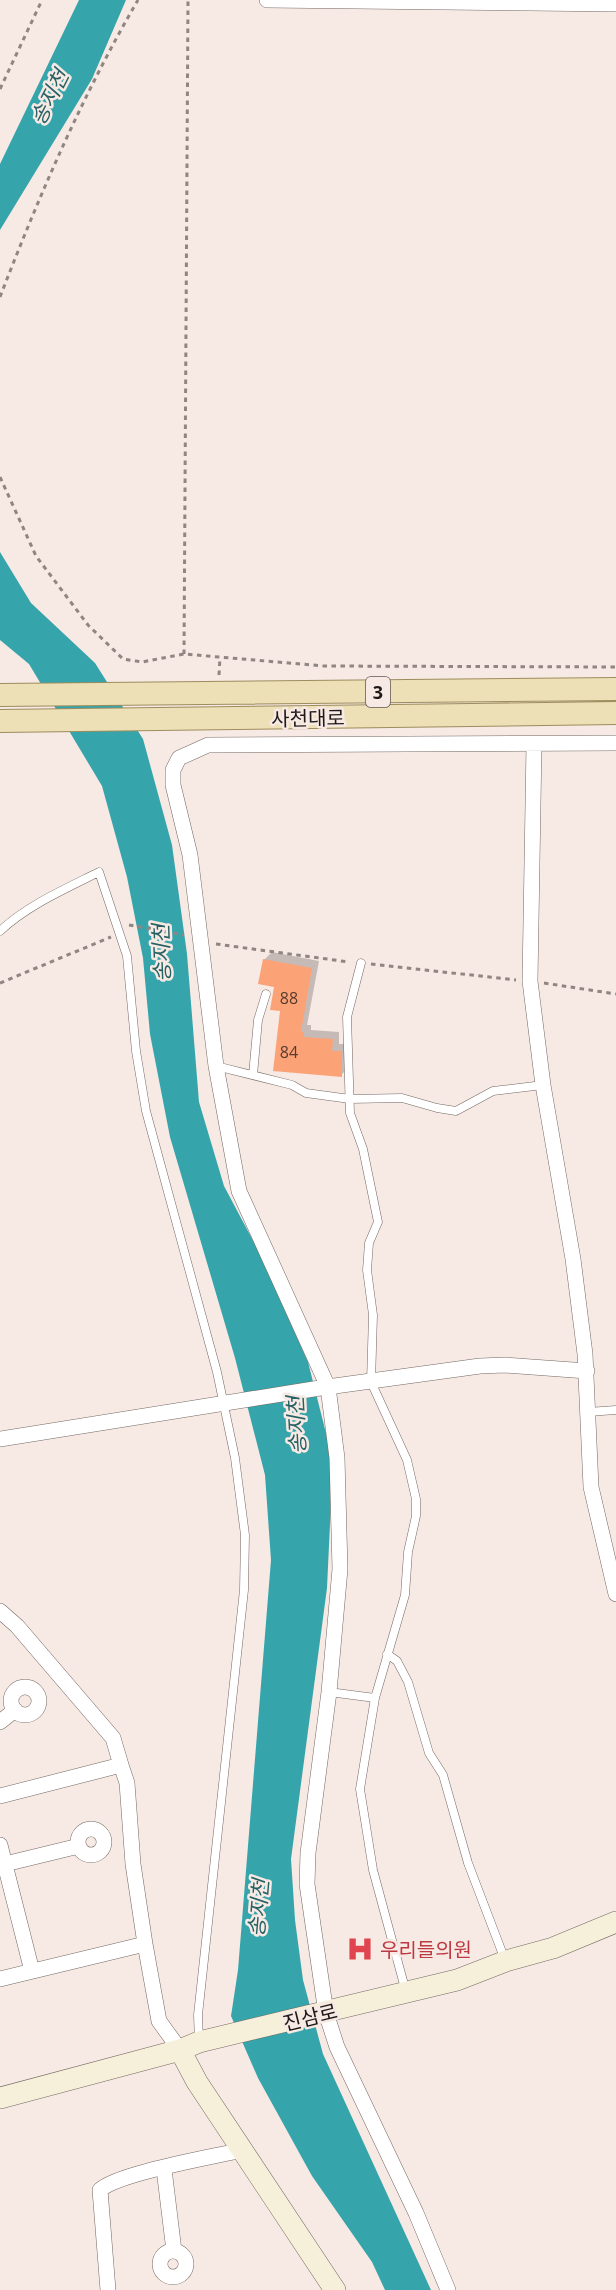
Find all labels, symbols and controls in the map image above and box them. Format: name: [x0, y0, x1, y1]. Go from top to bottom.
water label: 송지천: [23, 62, 76, 129]
road number: 3: [366, 677, 390, 707]
street label: 사천대로: [271, 704, 345, 732]
water label: 송지천: [146, 921, 176, 982]
house number: 88: [280, 987, 298, 1009]
house number: 84: [280, 1041, 298, 1063]
water label: 송지천: [280, 1393, 311, 1455]
water label: 송지천: [242, 1875, 275, 1938]
hospital icon: 우리들의원: [345, 1934, 375, 1964]
place label: 우리들의원: [380, 1936, 472, 1963]
street label: 진삼로: [280, 1997, 340, 2037]

